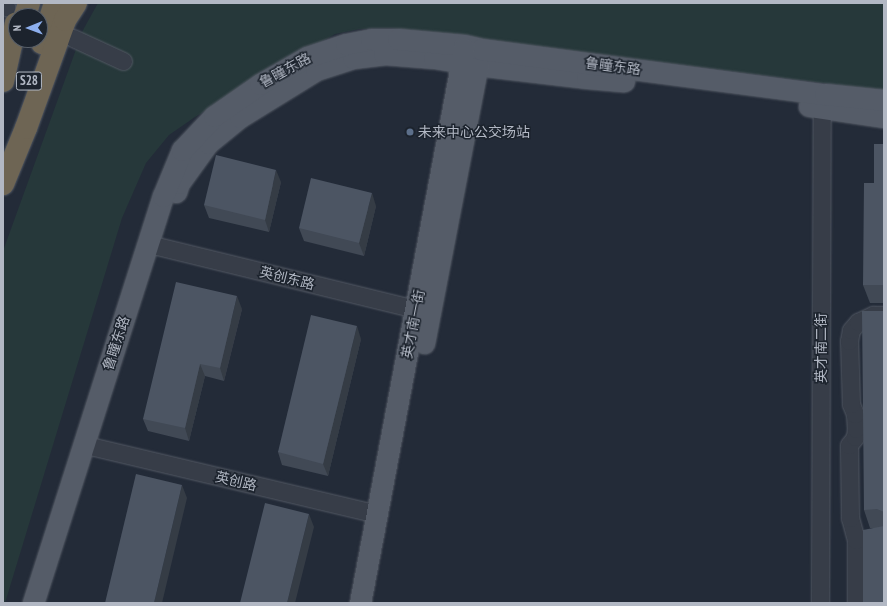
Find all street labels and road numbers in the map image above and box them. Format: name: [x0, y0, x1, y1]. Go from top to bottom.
street label: 鲁瞳东路: [256, 49, 314, 91]
street label: 鲁瞳东路: [584, 54, 642, 78]
road number: S28: [15, 70, 43, 92]
street label: 英创东路: [258, 263, 316, 293]
street label: 英才南一街: [398, 288, 428, 360]
street label: 英才南二街: [813, 313, 829, 383]
street label: 鲁瞳东路: [99, 314, 133, 372]
street label: 英创路: [214, 468, 258, 494]

